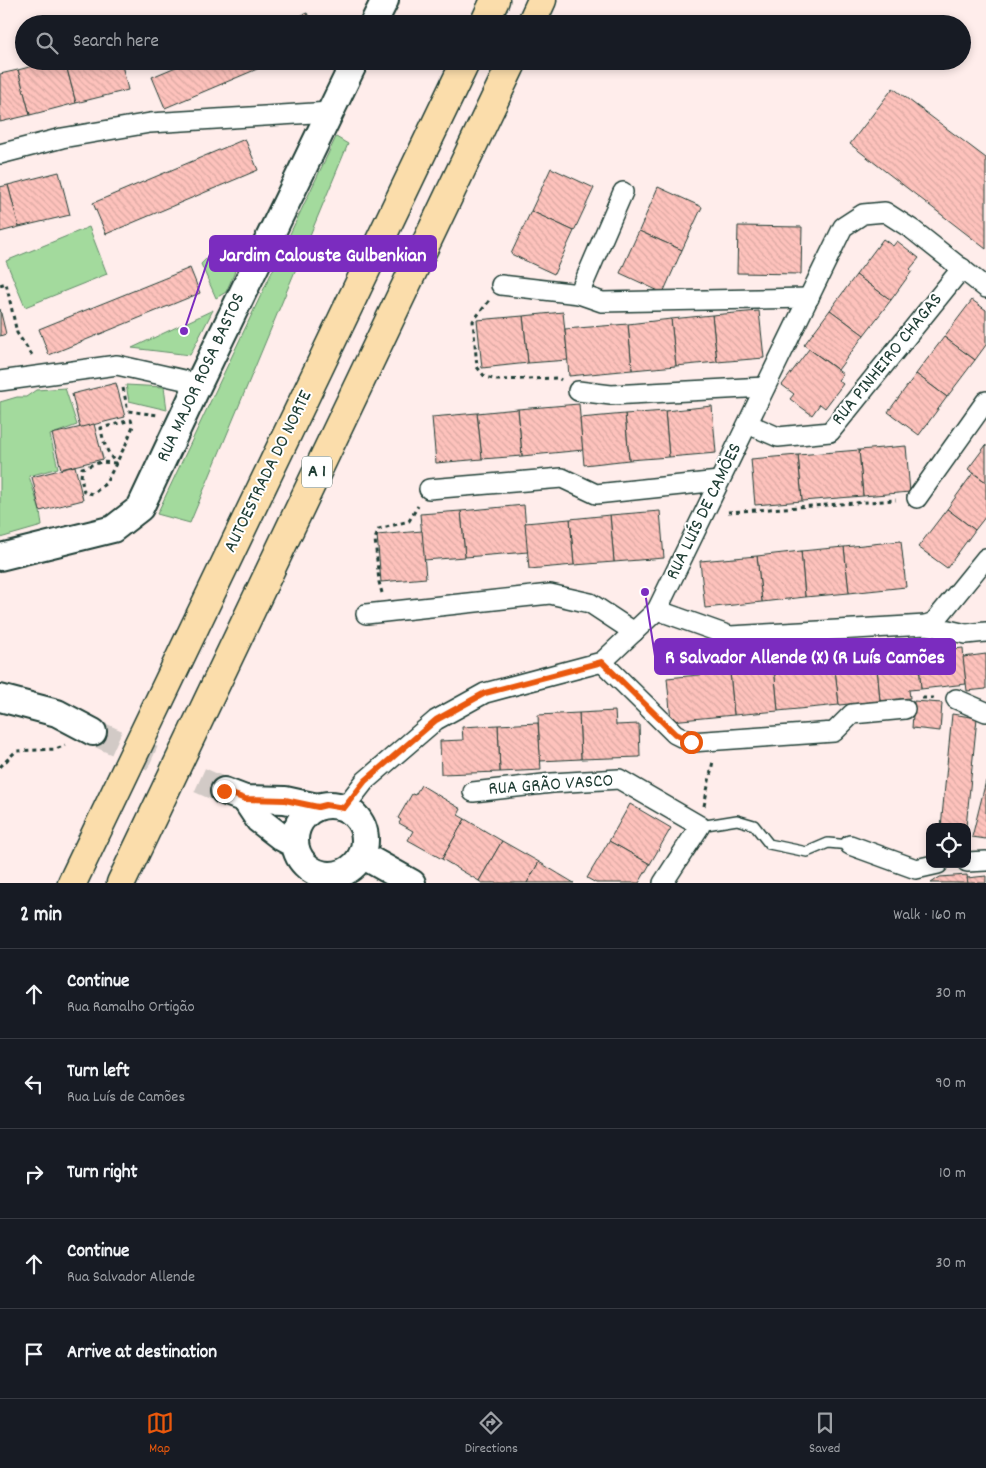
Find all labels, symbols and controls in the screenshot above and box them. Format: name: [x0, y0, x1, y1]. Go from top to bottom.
search box: [15, 15, 971, 70]
icon: search: [33, 29, 61, 57]
text: Search here: [73, 29, 159, 56]
callout: Jardim Calouste Gulbenkian: [210, 236, 436, 271]
text: Jardim Calouste Gulbenkian: [220, 243, 426, 271]
street label: RUA PINHEIRO CHAGAS: [826, 288, 950, 432]
street label: RUA MAJOR ROSA BASTOS: [151, 289, 253, 467]
street label: AUTOESTRADA DO NORTE: [218, 386, 320, 558]
street label: RUA LUÍS DE CAMÕES: [660, 439, 750, 585]
road number: A 1: [302, 457, 332, 488]
callout: R Salvador Allende (X) (R Luís Camões: [655, 639, 955, 674]
text: R Salvador Allende (X) (R Luís Camões: [665, 645, 945, 673]
route start: [680, 731, 703, 754]
street label: RUA GRÃO VASCO: [488, 768, 614, 804]
route end: [213, 780, 236, 803]
map controls: [926, 823, 971, 868]
button: locate: [926, 823, 971, 868]
text: 2 min: [20, 901, 62, 931]
text: Walk · 160 m: [893, 904, 966, 927]
text: Continue: [67, 969, 129, 996]
icon: ahead: [20, 980, 48, 1008]
text: 30 m: [936, 982, 966, 1005]
text: Rua Ramalho Ortigão: [67, 996, 195, 1019]
text: Turn left: [67, 1059, 130, 1086]
icon: left: [20, 1070, 48, 1098]
text: 90 m: [935, 1072, 966, 1095]
text: Rua Luís de Camões: [67, 1086, 185, 1109]
icon: right: [20, 1160, 48, 1188]
text: Turn right: [67, 1160, 138, 1187]
text: 10 m: [939, 1162, 966, 1185]
text: Continue: [67, 1239, 129, 1266]
icon: ahead: [20, 1250, 48, 1278]
text: 30 m: [936, 1252, 966, 1275]
text: Rua Salvador Allende: [67, 1266, 195, 1289]
icon: arrive: [20, 1340, 48, 1368]
text: Arrive at destination: [67, 1340, 217, 1367]
tab: Map: [146, 1409, 174, 1459]
tab: Directions: [465, 1409, 518, 1459]
tab: Saved: [809, 1409, 840, 1459]

